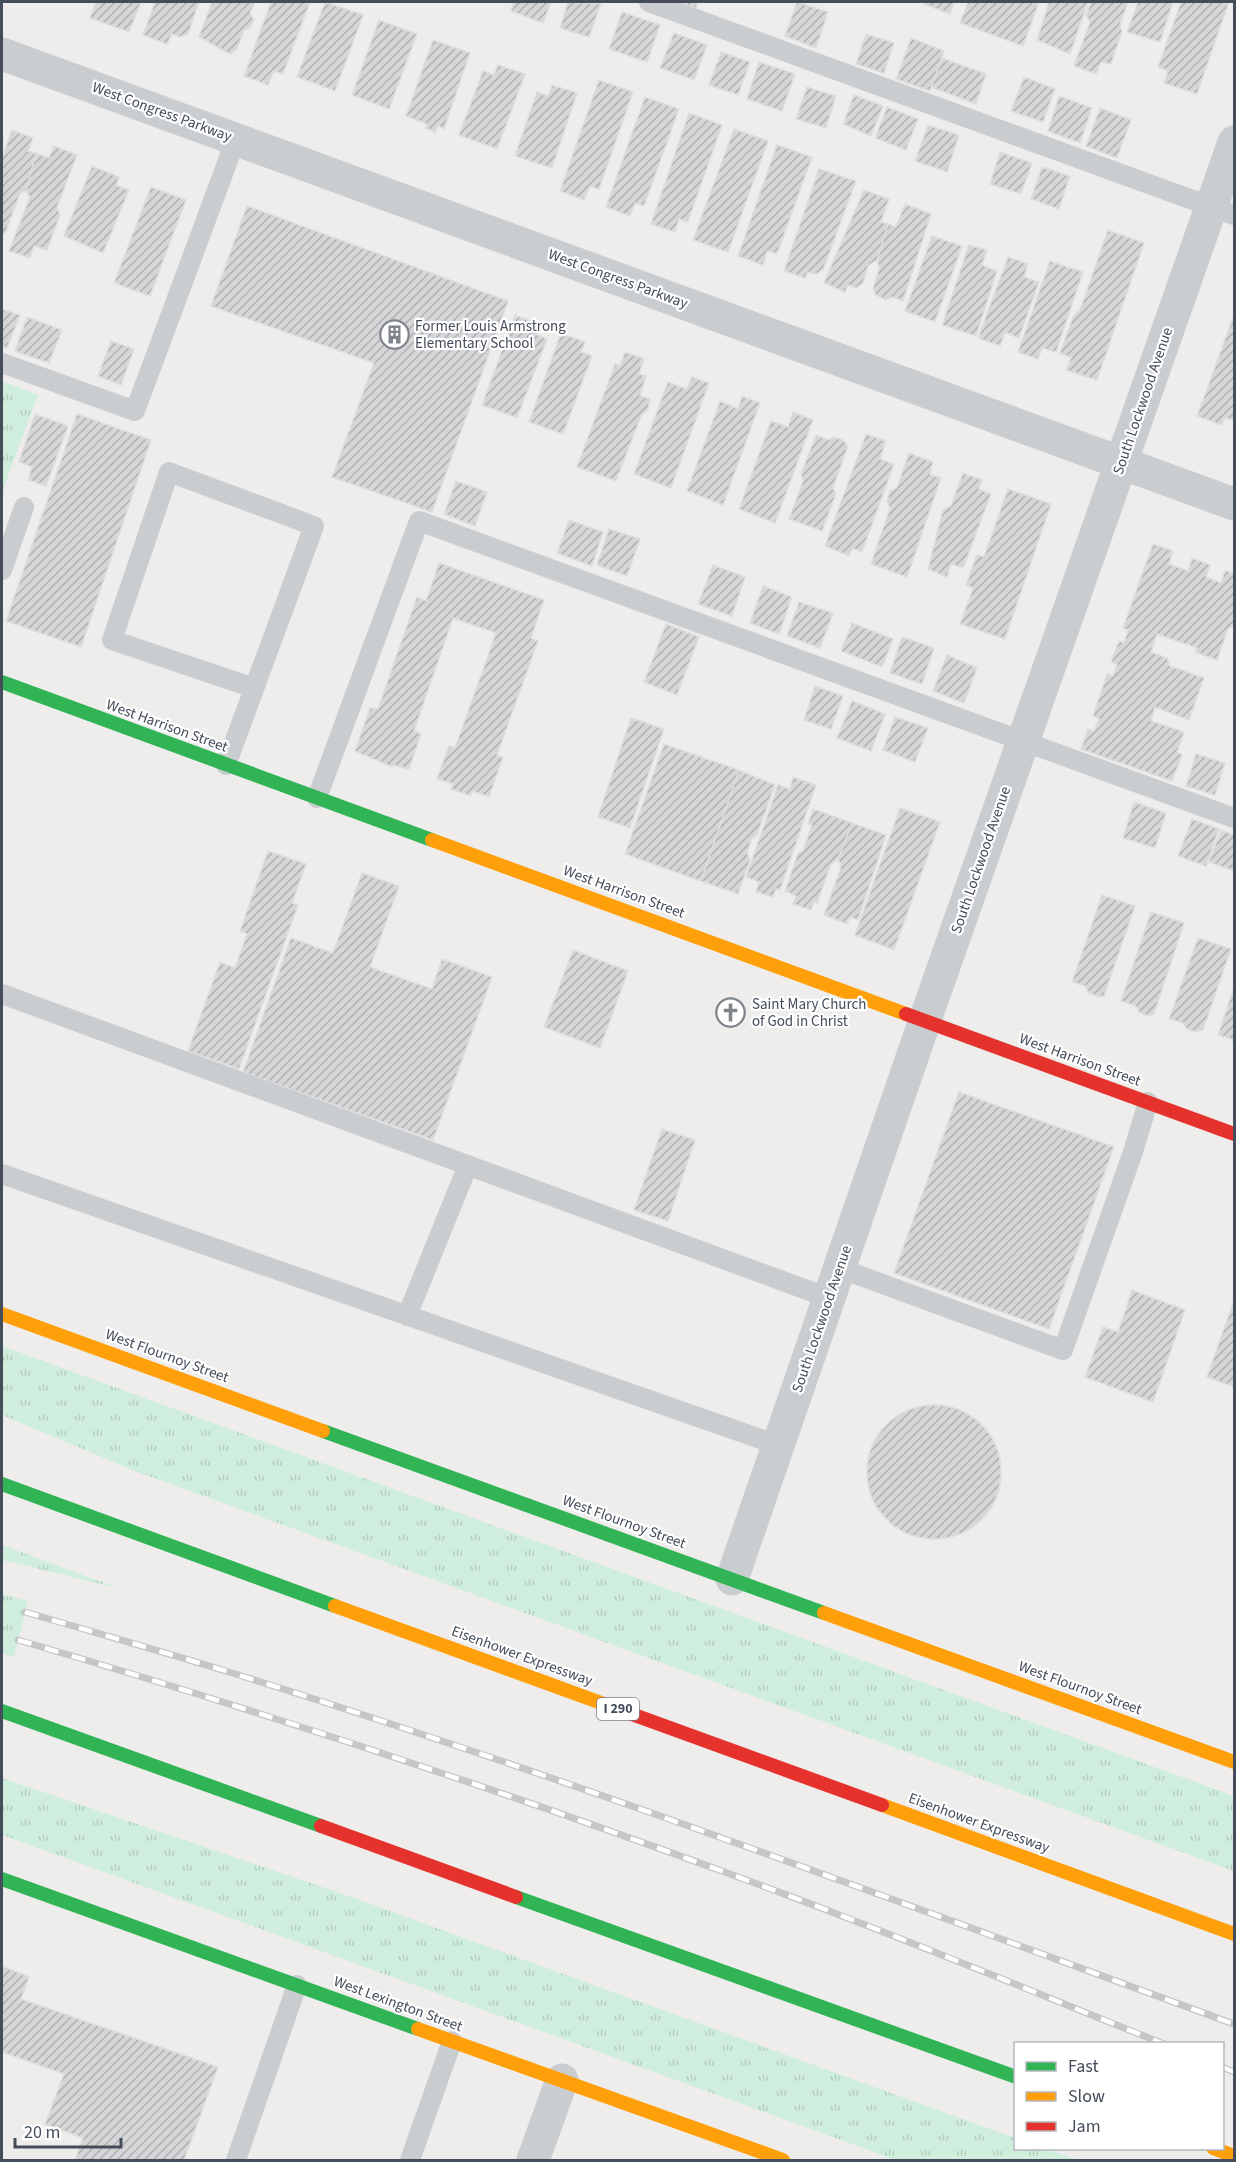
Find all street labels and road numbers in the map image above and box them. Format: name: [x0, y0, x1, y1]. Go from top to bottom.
street label: West Congress Parkway: [89, 77, 235, 147]
street label: West Congress Parkway: [545, 244, 691, 314]
street label: South Lockwood Avenue: [1108, 324, 1178, 478]
street label: West Harrison Street: [103, 694, 231, 758]
street label: South Lockwood Avenue: [946, 783, 1016, 937]
street label: West Harrison Street: [560, 860, 688, 924]
street label: West Harrison Street: [1016, 1028, 1144, 1092]
street label: South Lockwood Avenue: [787, 1242, 857, 1396]
street label: West Flournoy Street: [102, 1324, 232, 1388]
street label: West Flournoy Street: [559, 1490, 689, 1554]
street label: Eisenhower Expressway: [448, 1621, 596, 1691]
street label: West Flournoy Street: [1015, 1656, 1145, 1720]
road number: I 290: [597, 1698, 639, 1720]
street label: Eisenhower Expressway: [905, 1788, 1053, 1858]
street label: West Lexington Street: [331, 1971, 465, 2037]

